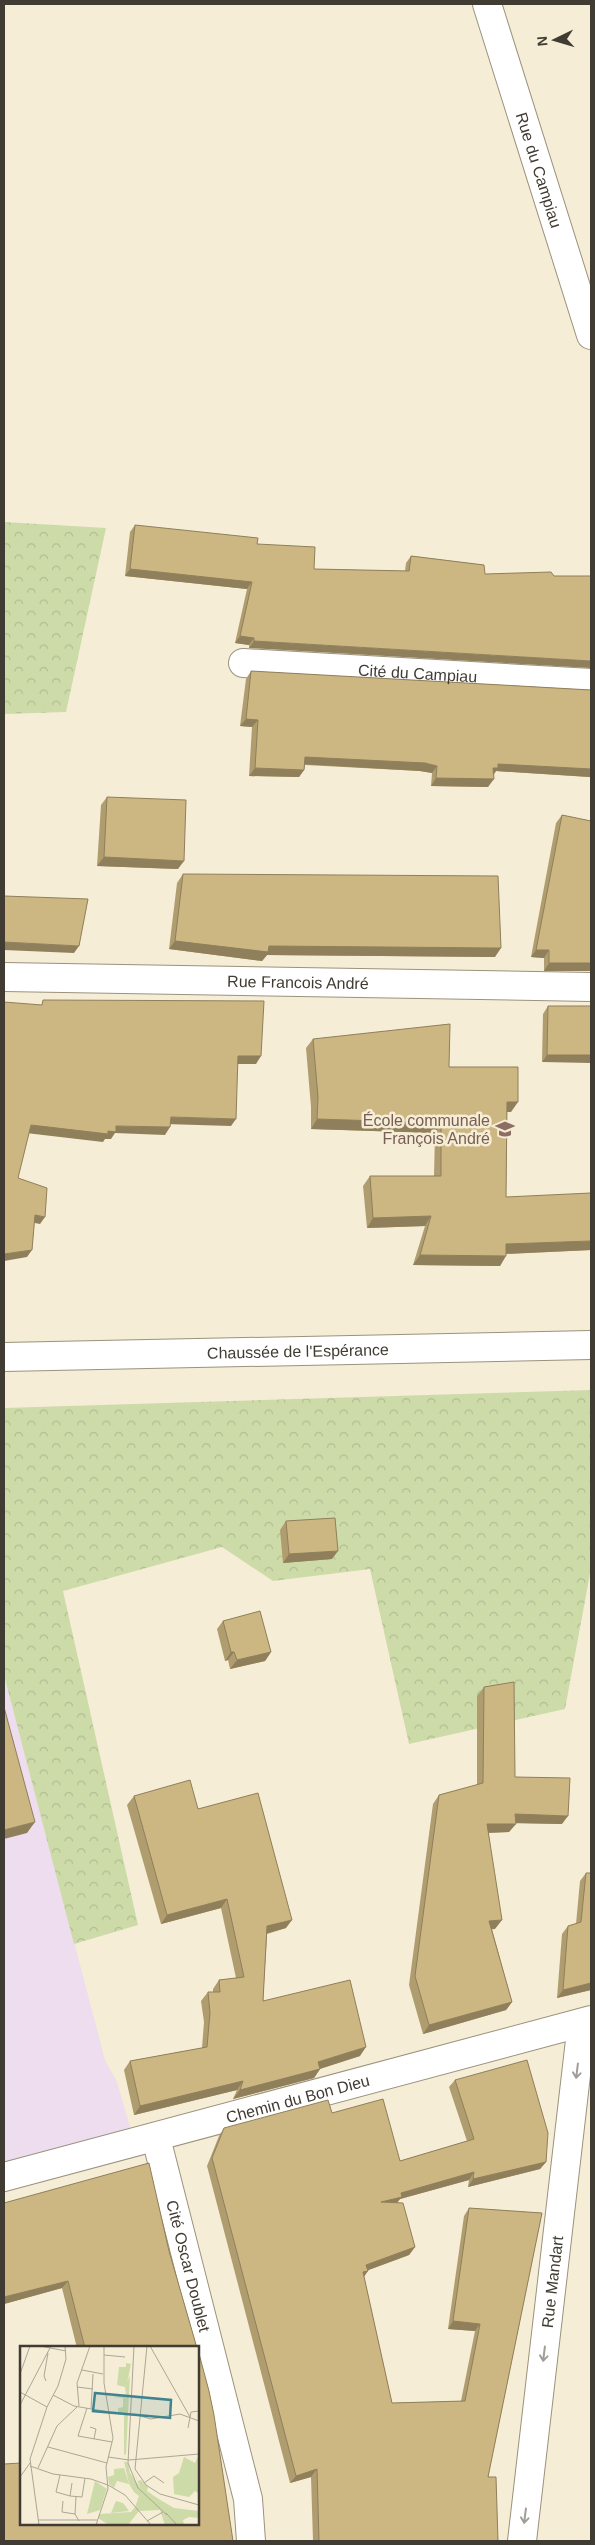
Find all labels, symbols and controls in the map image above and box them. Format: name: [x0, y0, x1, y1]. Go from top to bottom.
north arrow: [530, 15, 580, 65]
text: N: [534, 35, 550, 47]
street label: Rue du Campiau: [513, 110, 565, 230]
street label: Cité du Campiau: [358, 661, 478, 685]
street label: Rue Francois André: [227, 972, 369, 992]
place label: École communale François André: [363, 1111, 490, 1147]
school or university icon: École communale François André: [494, 1118, 516, 1140]
street label: Chaussée de l'Espérance: [207, 1341, 389, 1361]
one-way arrow: [572, 2063, 582, 2079]
street label: Chemin du Bon Dieu: [224, 2071, 371, 2126]
street label: Cité Oscar Doublet: [164, 2198, 214, 2334]
street label: Rue Mandart: [538, 2234, 566, 2329]
inset map: [20, 2346, 199, 2525]
one-way arrow: [539, 2346, 549, 2362]
one-way arrow: [520, 2507, 530, 2523]

